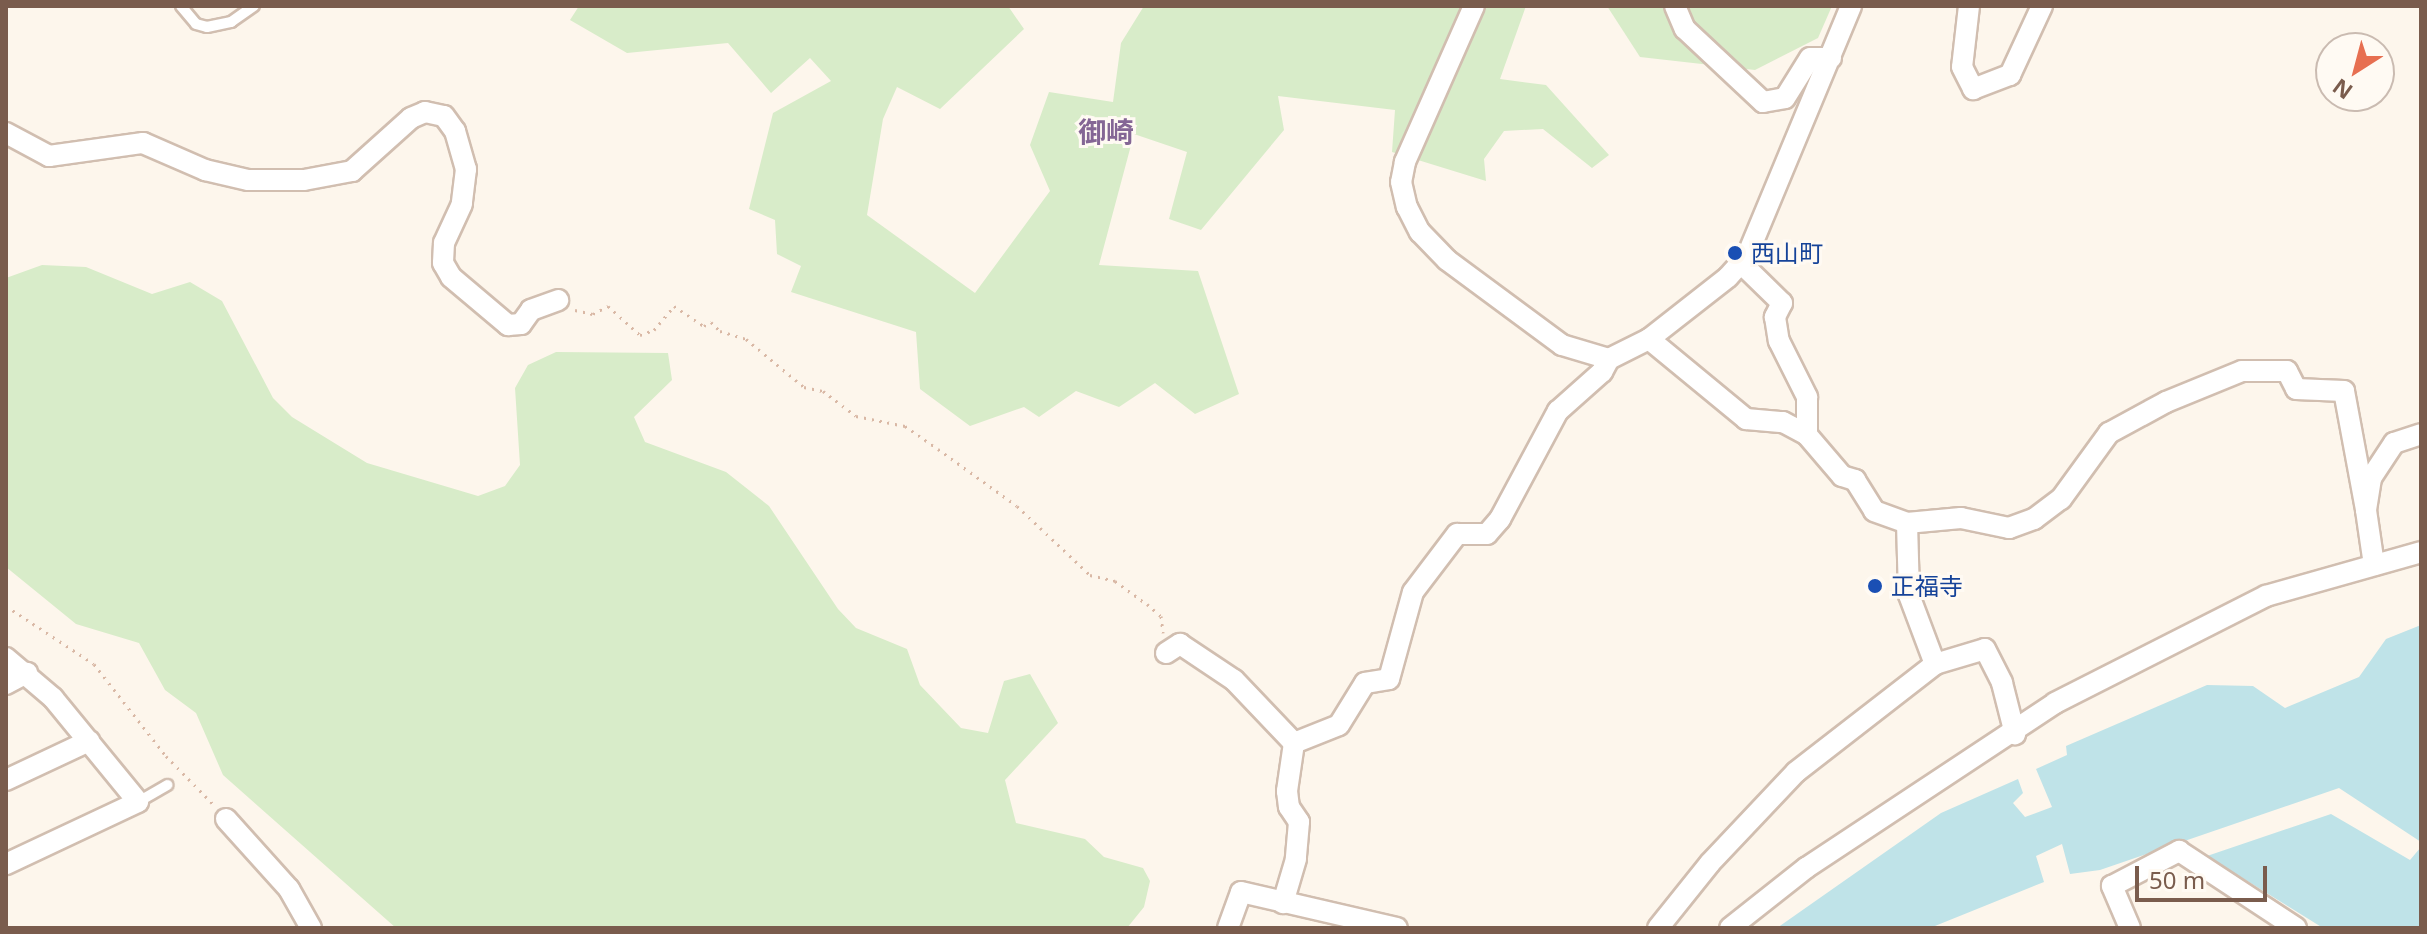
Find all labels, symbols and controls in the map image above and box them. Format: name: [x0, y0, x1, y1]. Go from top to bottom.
north arrow: [2315, 32, 2395, 112]
text: N: [2326, 72, 2358, 107]
district label: 御崎: [1078, 114, 1134, 148]
place label: 西山町: [1751, 239, 1823, 267]
marker: 西山町: [1726, 244, 1744, 262]
place label: 正福寺: [1891, 572, 1963, 600]
marker: 正福寺: [1866, 577, 1884, 595]
scale bar: [2139, 850, 2271, 900]
text: 50 m: [2149, 863, 2205, 896]

